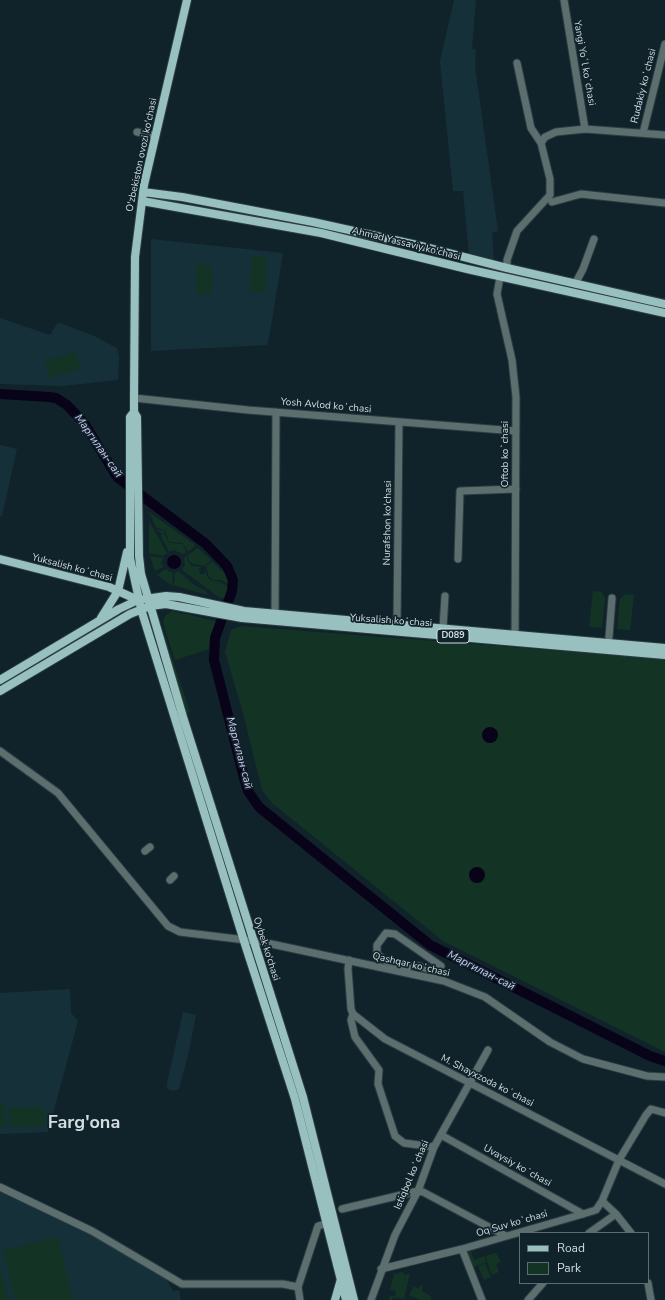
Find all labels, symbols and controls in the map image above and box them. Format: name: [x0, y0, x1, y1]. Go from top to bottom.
street label: Yangi Yoʻl koʻchasi: [571, 19, 597, 107]
street label: Rudakiy koʻchasi: [629, 47, 659, 125]
street label: O'zbekiston ovozi ko'chasi: [124, 97, 160, 213]
street label: Ahmad Yassaviy ko'chasi: [351, 225, 461, 263]
street label: Yosh Avlod koʻchasi: [280, 396, 372, 416]
water label: Маргилан-сай: [71, 412, 125, 480]
street label: Oftob koʻchasi: [500, 421, 512, 487]
street label: Nurafshon ko'chasi: [381, 481, 395, 565]
street label: Yuksalish koʻchasi: [31, 552, 113, 584]
street label: Yuksalish koʻchasi: [349, 612, 433, 630]
road number: D089: [437, 629, 469, 643]
water label: Маргилан-сай: [223, 715, 255, 791]
street label: Oybek ko‘chasi: [250, 916, 282, 982]
water label: Маргилан-сай: [445, 948, 517, 994]
street label: Qashqar koʻchasi: [371, 950, 451, 980]
street label: M. Shayxzoda koʻchasi: [439, 1052, 535, 1110]
district label: Farg'ona: [48, 1113, 120, 1135]
street label: Istiqbol koʻchasi: [392, 1139, 432, 1211]
street label: Uvaysiy koʻchasi: [481, 1142, 553, 1190]
street label: Oq Suv koʻchasi: [475, 1208, 549, 1240]
legend: [519, 1232, 649, 1284]
text: Road: [557, 1240, 585, 1256]
text: Park: [557, 1260, 581, 1276]

